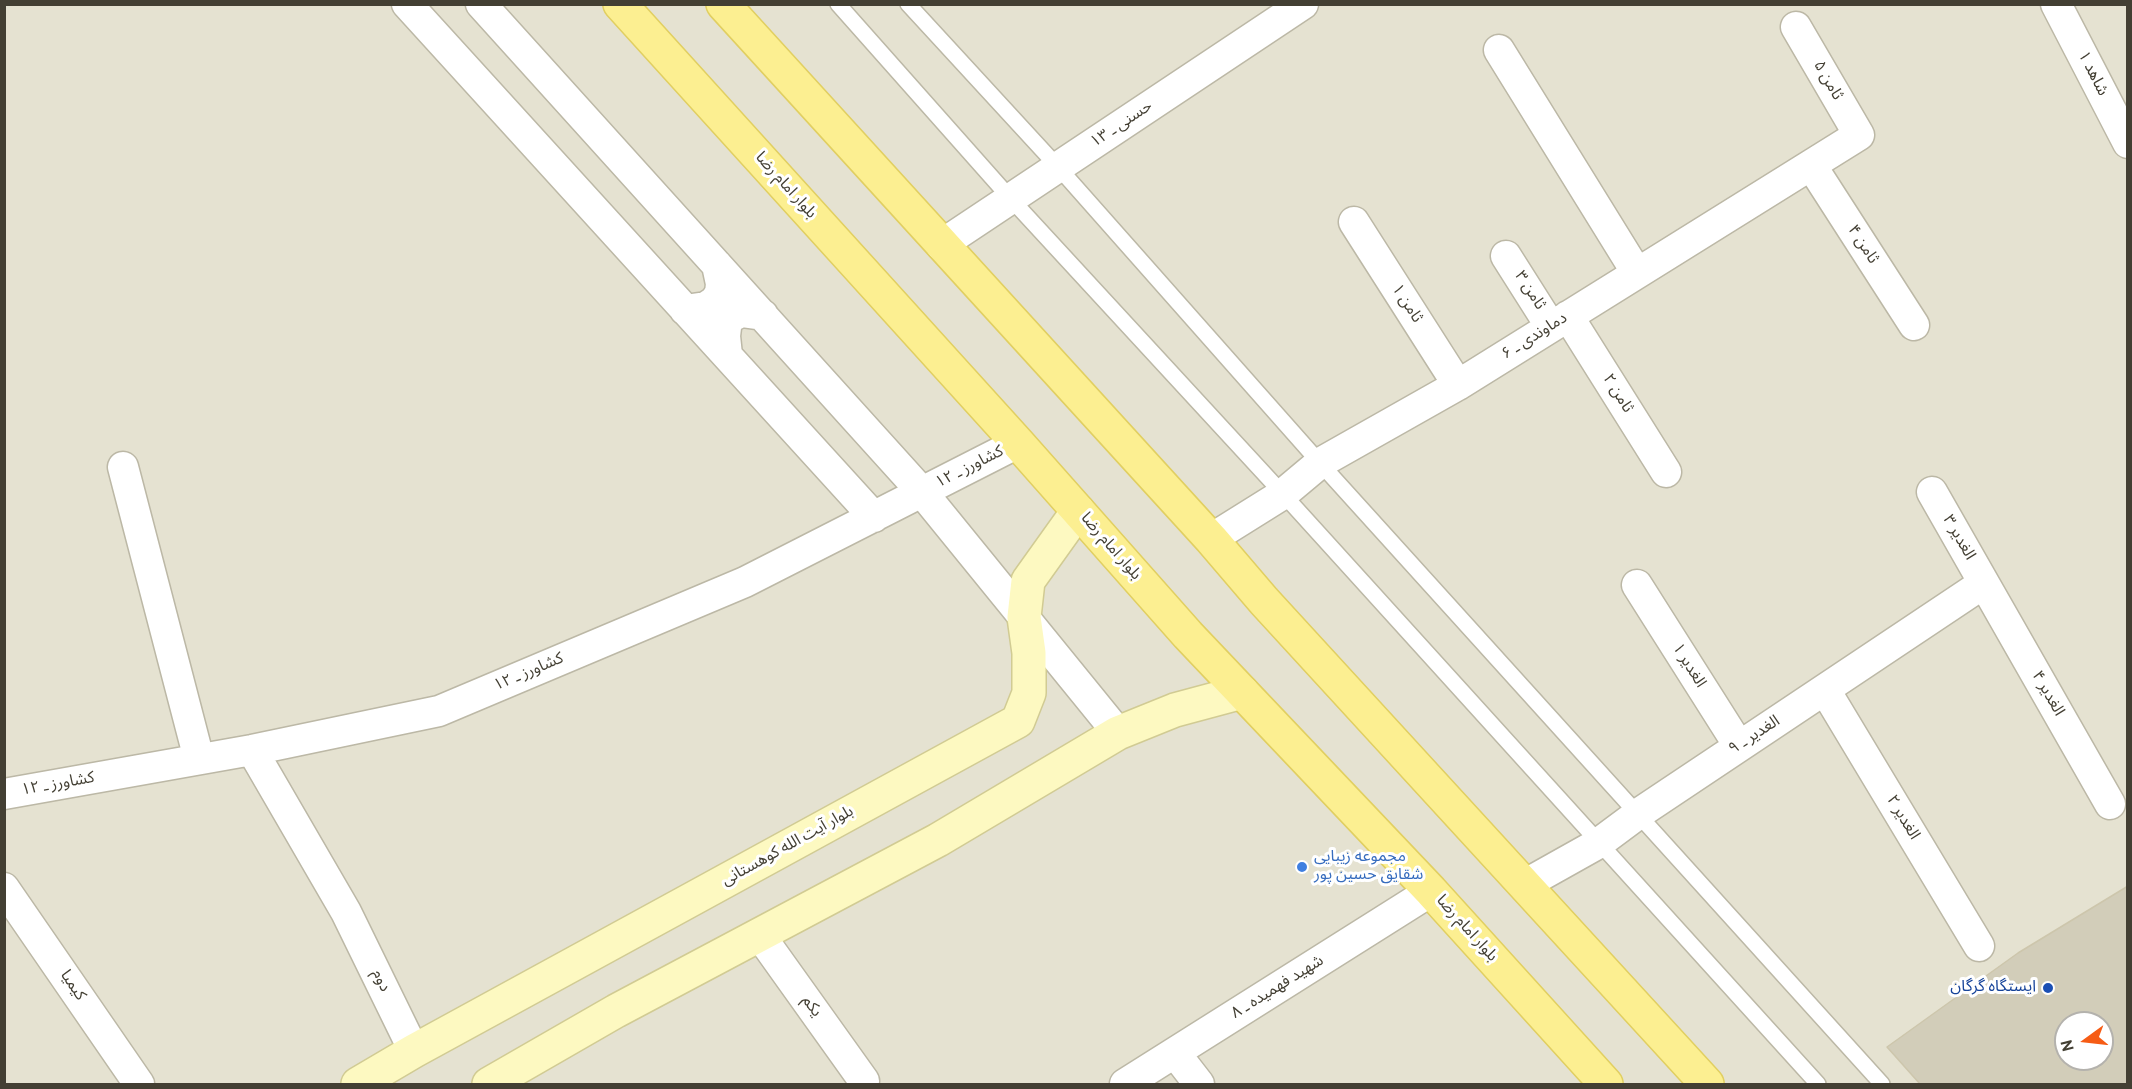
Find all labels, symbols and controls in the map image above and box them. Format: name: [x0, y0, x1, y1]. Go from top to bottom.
street label: شاهد ۱: [2073, 48, 2111, 100]
street label: ثامن ۵: [1808, 58, 1846, 104]
street label: حسنی ـ ۱۳: [1087, 97, 1157, 153]
street label: بلوار امام رضا: [750, 149, 820, 223]
street label: ثامن ۴: [1842, 222, 1882, 268]
street label: ثامن ۳: [1509, 268, 1549, 314]
street label: ثامن ۱: [1386, 281, 1426, 327]
street label: دماوندی ـ ۶: [1499, 309, 1571, 365]
street label: ثامن ۲: [1598, 371, 1636, 417]
street label: کشاورز ـ ۱۲: [933, 443, 1007, 493]
street label: بلوار امام رضا: [1076, 509, 1144, 585]
street label: الغدیر ۳: [1937, 512, 1979, 564]
street label: الغدیر ۱: [1667, 640, 1709, 692]
street label: کشاورز ـ ۱۲: [491, 650, 567, 696]
street label: الغدیر ۴: [2026, 668, 2068, 720]
street label: الغدیر ـ ۹: [1726, 712, 1784, 760]
street label: کشاورز ـ ۱۲: [20, 769, 96, 801]
street label: الغدیر ۲: [1881, 792, 1923, 844]
street label: بلوار آیت الله کوهستانی: [719, 803, 857, 891]
place label: مجموعه زیبایی شقایق حسین پور: [1314, 848, 1423, 886]
marker: مجموعه زیبایی شقایق حسین پور: [1295, 860, 1309, 874]
street label: بلوار امام رضا: [1431, 892, 1501, 966]
street label: شهید فهمیده ـ ۸: [1228, 952, 1328, 1024]
street label: کیمیا: [55, 967, 89, 1005]
street label: دوم: [366, 967, 394, 995]
place label: ایستگاه گرگان: [1950, 978, 2036, 998]
marker: ایستگاه گرگان: [2041, 981, 2055, 995]
street label: یکم: [797, 992, 825, 1022]
north arrow: [2054, 1011, 2114, 1071]
text: N: [2057, 1037, 2080, 1053]

